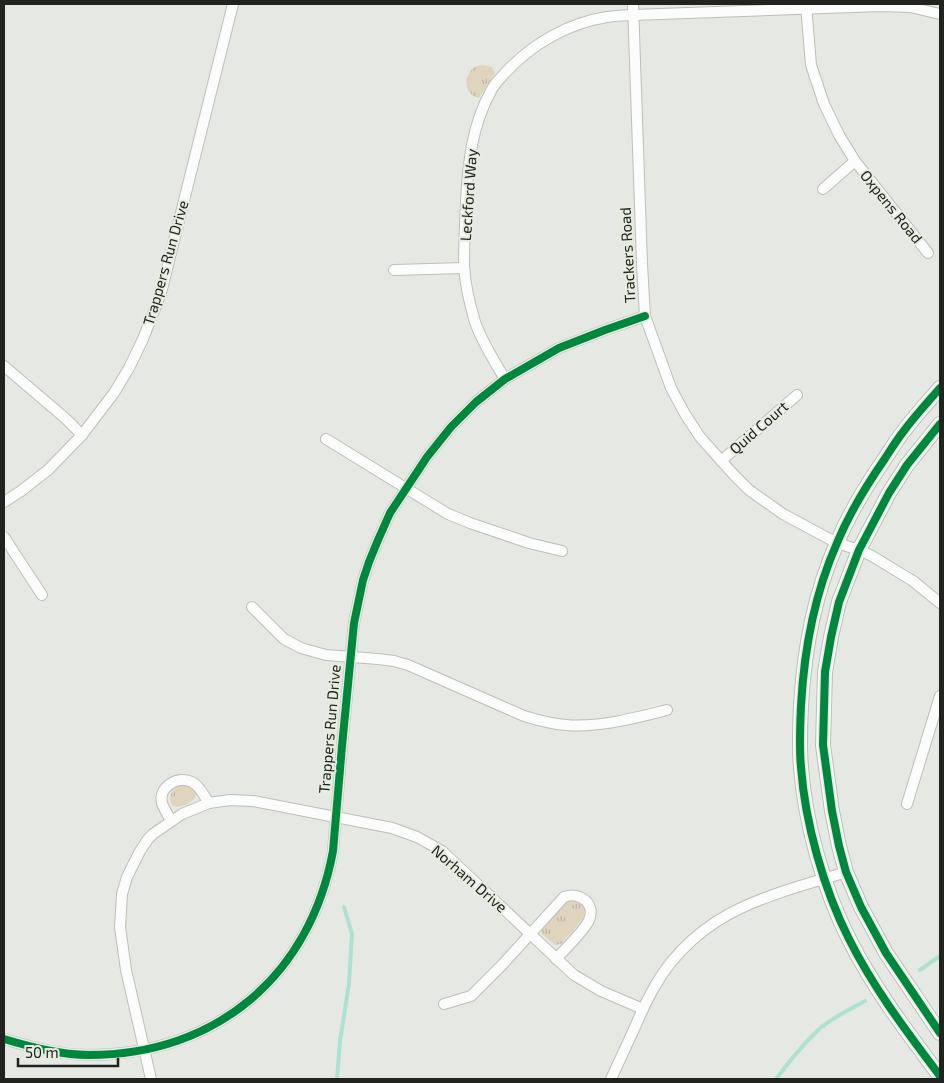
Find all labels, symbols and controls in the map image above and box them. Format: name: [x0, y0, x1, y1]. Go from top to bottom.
street label: Leckford Way: [456, 148, 480, 242]
street label: Oxpens Road: [857, 166, 927, 247]
street label: Trappers Run Drive: [139, 198, 192, 327]
street label: Trackers Road: [616, 207, 638, 303]
street label: Quid Court: [725, 397, 792, 458]
street label: Trappers Run Drive: [314, 664, 344, 794]
street label: Norham Drive: [428, 841, 511, 916]
scale bar: [18, 1036, 118, 1068]
text: 50 m: [25, 1043, 59, 1061]

